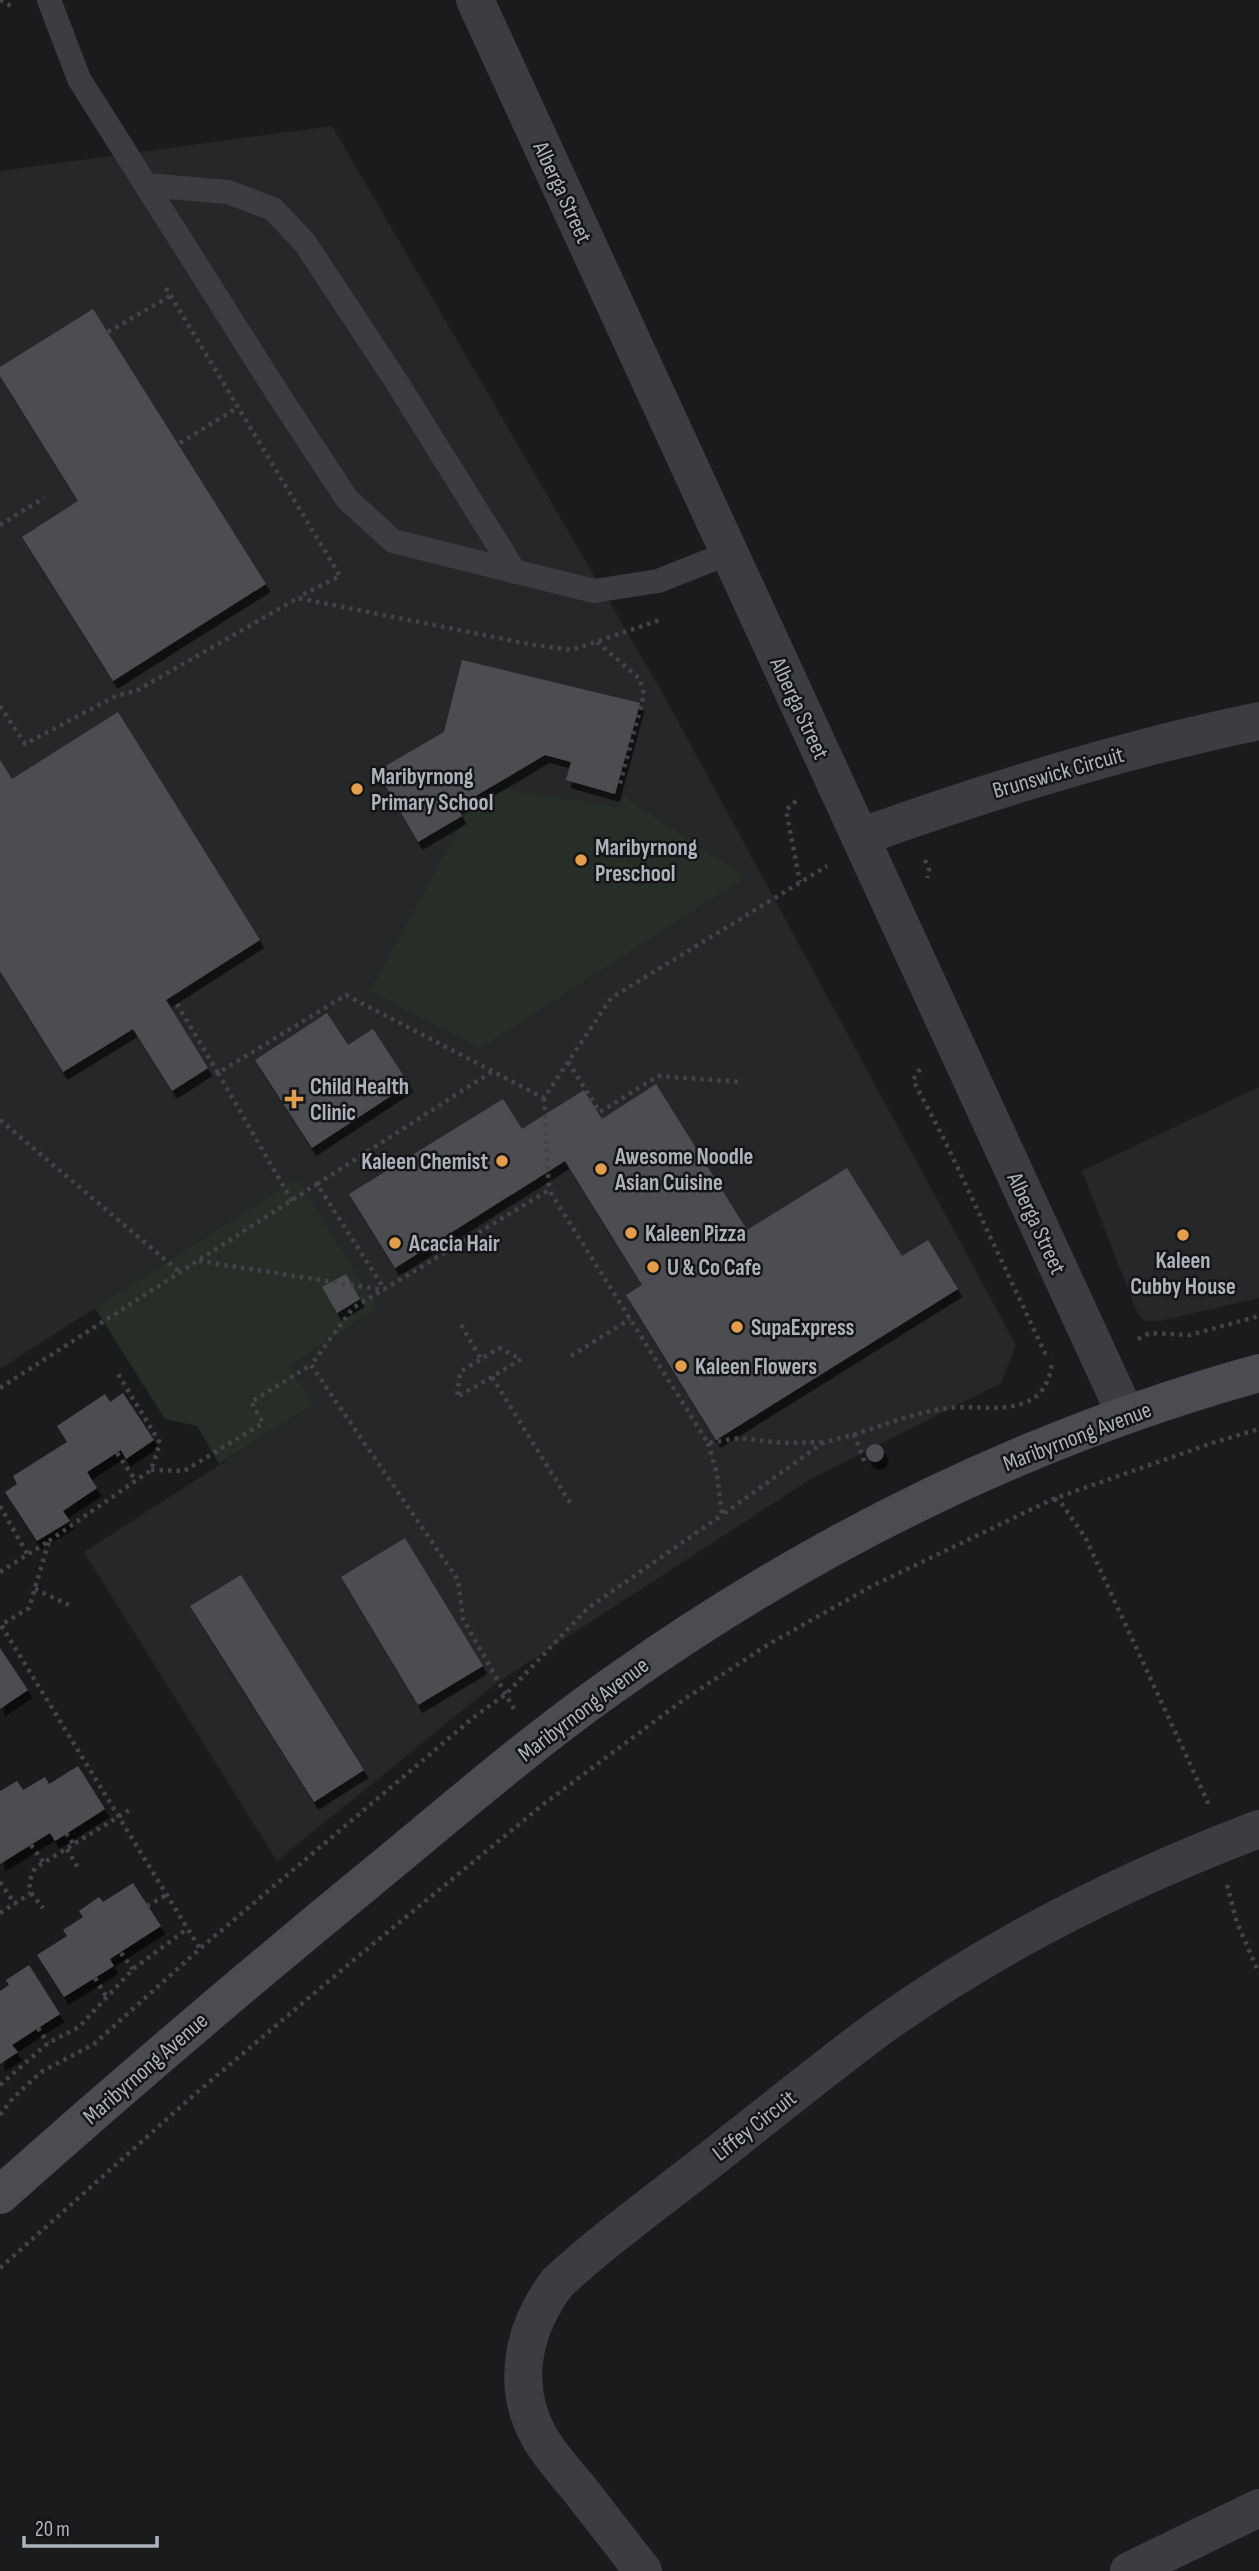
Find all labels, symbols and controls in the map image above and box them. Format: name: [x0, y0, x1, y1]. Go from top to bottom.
street label: Alberga Street: [526, 136, 598, 248]
street label: Alberga Street: [763, 652, 835, 764]
street label: Brunswick Circuit: [989, 741, 1127, 805]
place label: Maribyrnong Primary School: [371, 763, 493, 817]
marker: Maribyrnong Primary School: [349, 781, 365, 797]
place label: Maribyrnong Preschool: [595, 834, 698, 888]
marker: Maribyrnong Preschool: [573, 852, 589, 868]
place label: Child Health Clinic: [310, 1073, 409, 1127]
marker: Child Health Clinic: [284, 1089, 304, 1109]
place label: Awesome Noodle Asian Cuisine: [614, 1143, 753, 1197]
place label: Kaleen Chemist: [361, 1148, 488, 1176]
marker: Kaleen Chemist: [494, 1153, 510, 1169]
marker: Awesome Noodle Asian Cuisine: [593, 1161, 609, 1177]
street label: Alberga Street: [1000, 1167, 1072, 1279]
place label: Kaleen Pizza: [645, 1220, 746, 1248]
marker: Kaleen Pizza: [623, 1225, 639, 1241]
marker: Kaleen Cubby House: [1175, 1227, 1191, 1243]
place label: Acacia Hair: [408, 1230, 500, 1258]
marker: Acacia Hair: [387, 1235, 403, 1251]
place label: Kaleen Cubby House: [1130, 1247, 1236, 1301]
place label: U & Co Cafe: [667, 1254, 761, 1282]
marker: U & Co Cafe: [645, 1259, 661, 1275]
place label: SupaExpress: [751, 1314, 855, 1342]
marker: SupaExpress: [729, 1319, 745, 1335]
place label: Kaleen Flowers: [695, 1353, 817, 1381]
marker: Kaleen Flowers: [673, 1358, 689, 1374]
street label: Maribyrnong Avenue: [999, 1396, 1155, 1478]
street label: Maribyrnong Avenue: [513, 1652, 655, 1768]
street label: Maribyrnong Avenue: [77, 2007, 214, 2131]
street label: Liffey Circuit: [707, 2084, 802, 2167]
scale bar: [24, 2504, 158, 2548]
text: 20 m: [35, 2517, 70, 2542]

